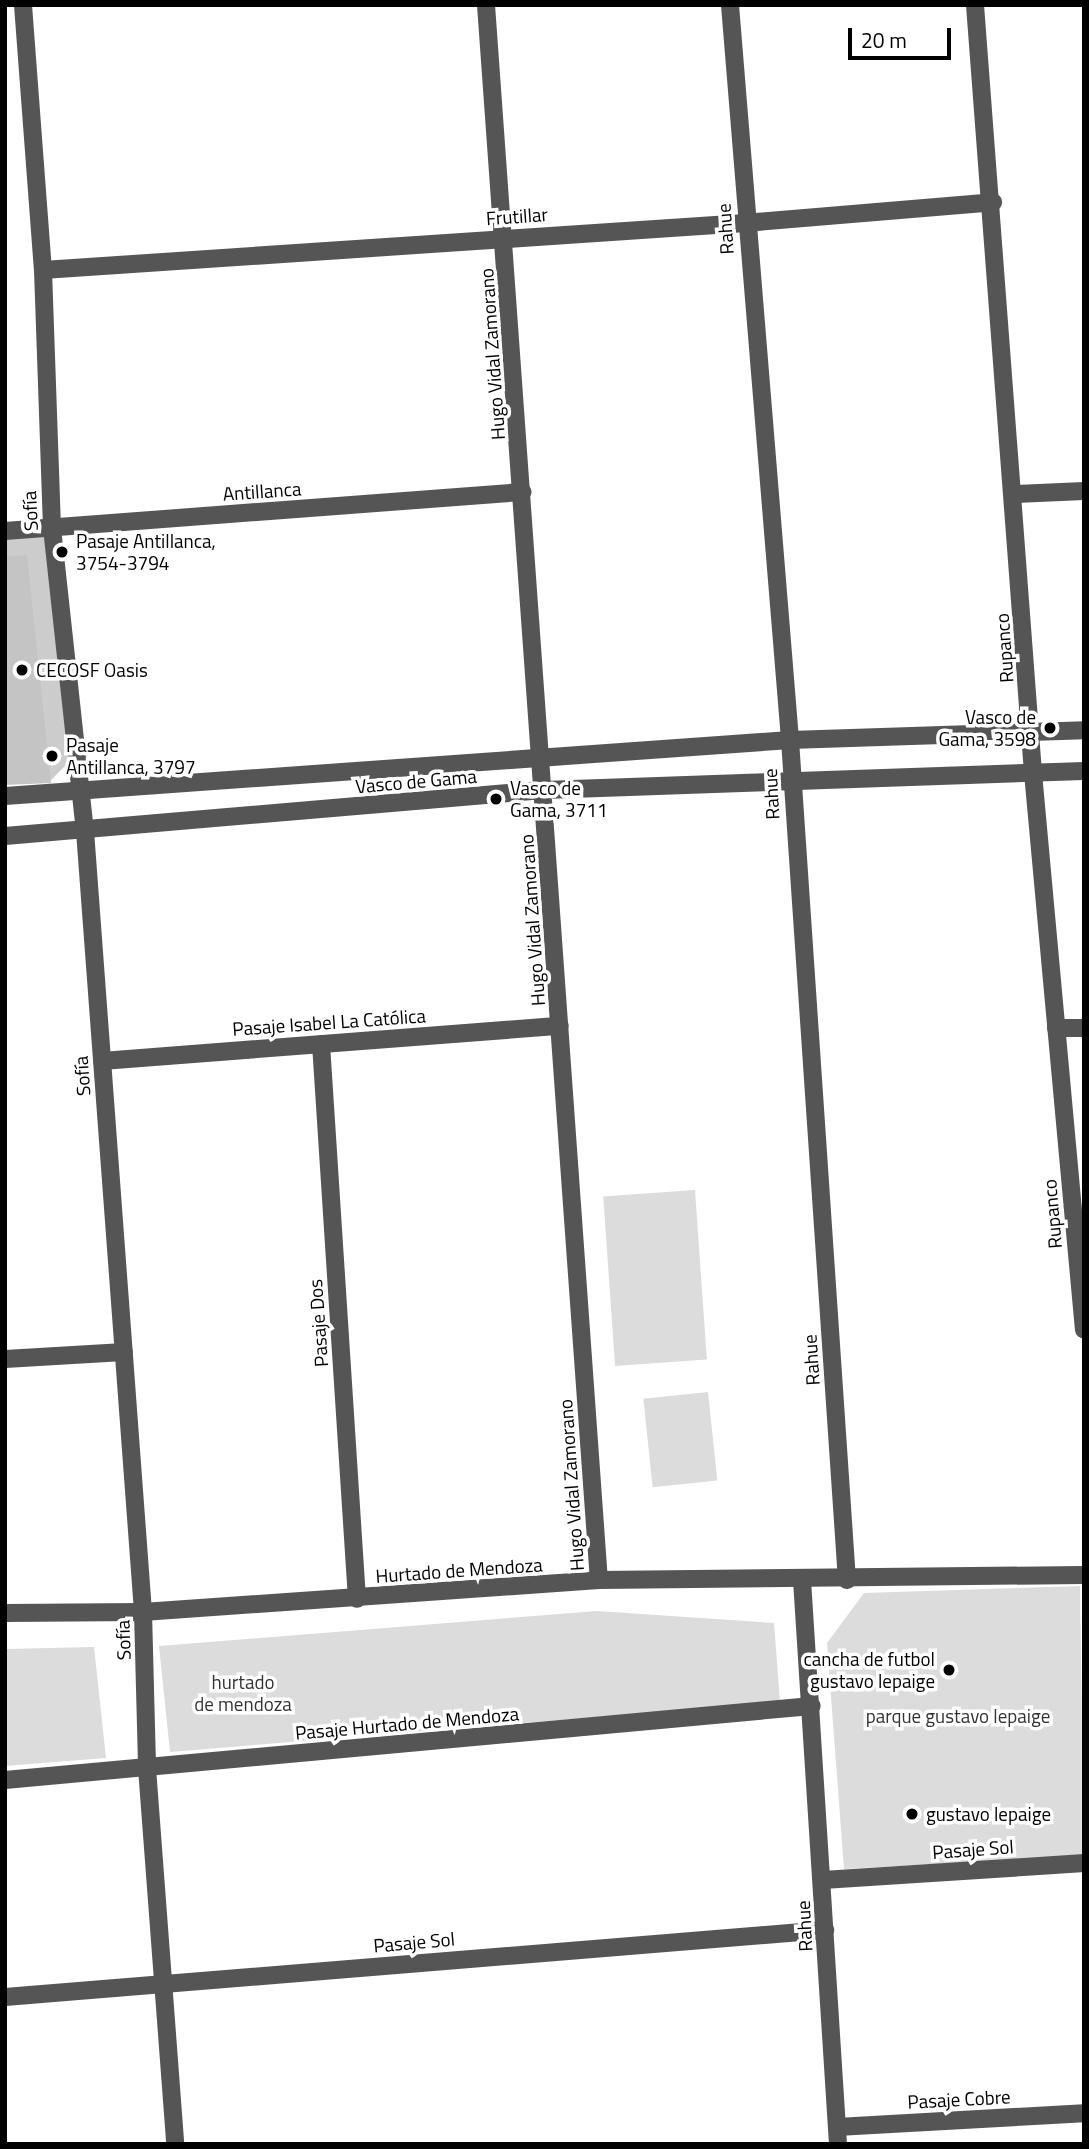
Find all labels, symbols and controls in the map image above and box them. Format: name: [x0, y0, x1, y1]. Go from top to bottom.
scale bar: [851, 14, 954, 58]
text: 20 m: [861, 24, 907, 56]
street label: Frutillar: [485, 202, 549, 230]
street label: Rahue: [712, 203, 738, 255]
street label: Hugo Vidal Zamorano: [475, 267, 509, 441]
street label: Antillanca: [222, 477, 302, 505]
street label: Sofía: [18, 490, 42, 532]
place label: Pasaje Antillanca, 3754-3794: [76, 530, 216, 574]
marker: Pasaje Antillanca, 3754-3794: [54, 544, 70, 560]
street label: Rupanco: [990, 612, 1018, 684]
place label: CECOSF Oasis: [36, 659, 148, 681]
marker: CECOSF Oasis: [14, 662, 30, 678]
place label: Vasco de Gama, 3598: [938, 706, 1036, 750]
marker: Vasco de Gama, 3598: [1042, 720, 1058, 736]
place label: Pasaje Antillanca, 3797: [66, 734, 196, 778]
marker: Pasaje Antillanca, 3797: [44, 748, 60, 764]
street label: Vasco de Gama: [354, 764, 478, 798]
street label: Rahue: [758, 768, 784, 820]
place label: Vasco de Gama, 3711: [510, 777, 608, 821]
marker: Vasco de Gama, 3711: [488, 791, 504, 807]
street label: Hugo Vidal Zamorano: [515, 833, 549, 1007]
street label: Pasaje Isabel La Católica: [232, 1004, 426, 1040]
street label: Sofía: [69, 1055, 95, 1097]
street label: Rupanco: [1038, 1178, 1066, 1250]
street label: Pasaje Dos: [304, 1278, 332, 1368]
street label: Rahue: [798, 1334, 824, 1386]
street label: Hugo Vidal Zamorano: [554, 1398, 588, 1572]
street label: Hurtado de Mendoza: [375, 1553, 543, 1587]
street label: Sofía: [111, 1619, 135, 1661]
place label: cancha de futbol gustavo lepaige: [804, 1648, 935, 1692]
marker: cancha de futbol gustavo lepaige: [941, 1662, 957, 1678]
park label: hurtado de mendoza: [194, 1671, 292, 1715]
street label: Pasaje Hurtado de Mendoza: [294, 1702, 520, 1744]
park label: parque gustavo lepaige: [866, 1705, 1050, 1727]
place label: gustavo lepaige: [926, 1803, 1051, 1825]
marker: gustavo lepaige: [904, 1806, 920, 1822]
street label: Pasaje Sol: [931, 1835, 1015, 1863]
street label: Rahue: [791, 1900, 817, 1952]
street label: Pasaje Sol: [372, 1927, 456, 1957]
street label: Pasaje Cobre: [907, 2085, 1011, 2113]

